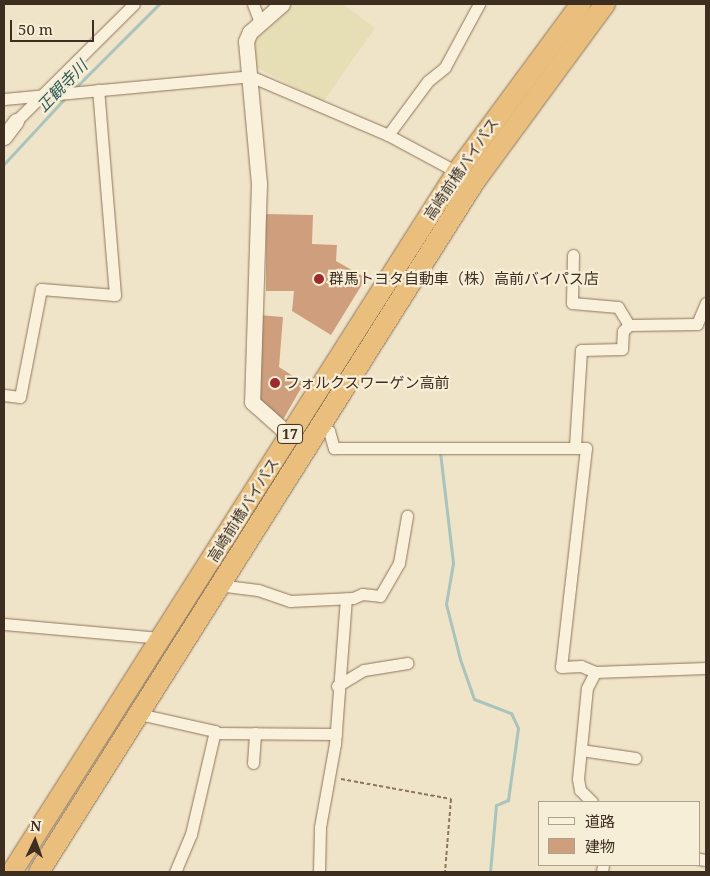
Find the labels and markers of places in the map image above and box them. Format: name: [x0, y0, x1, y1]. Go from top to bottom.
place label: 群馬トヨタ自動車（株）高前バイパス店: [329, 270, 599, 288]
marker: 群馬トヨタ自動車（株）高前バイパス店: [313, 273, 325, 285]
place label: フォルクスワーゲン高前: [285, 374, 450, 392]
marker: フォルクスワーゲン高前: [269, 377, 281, 389]

